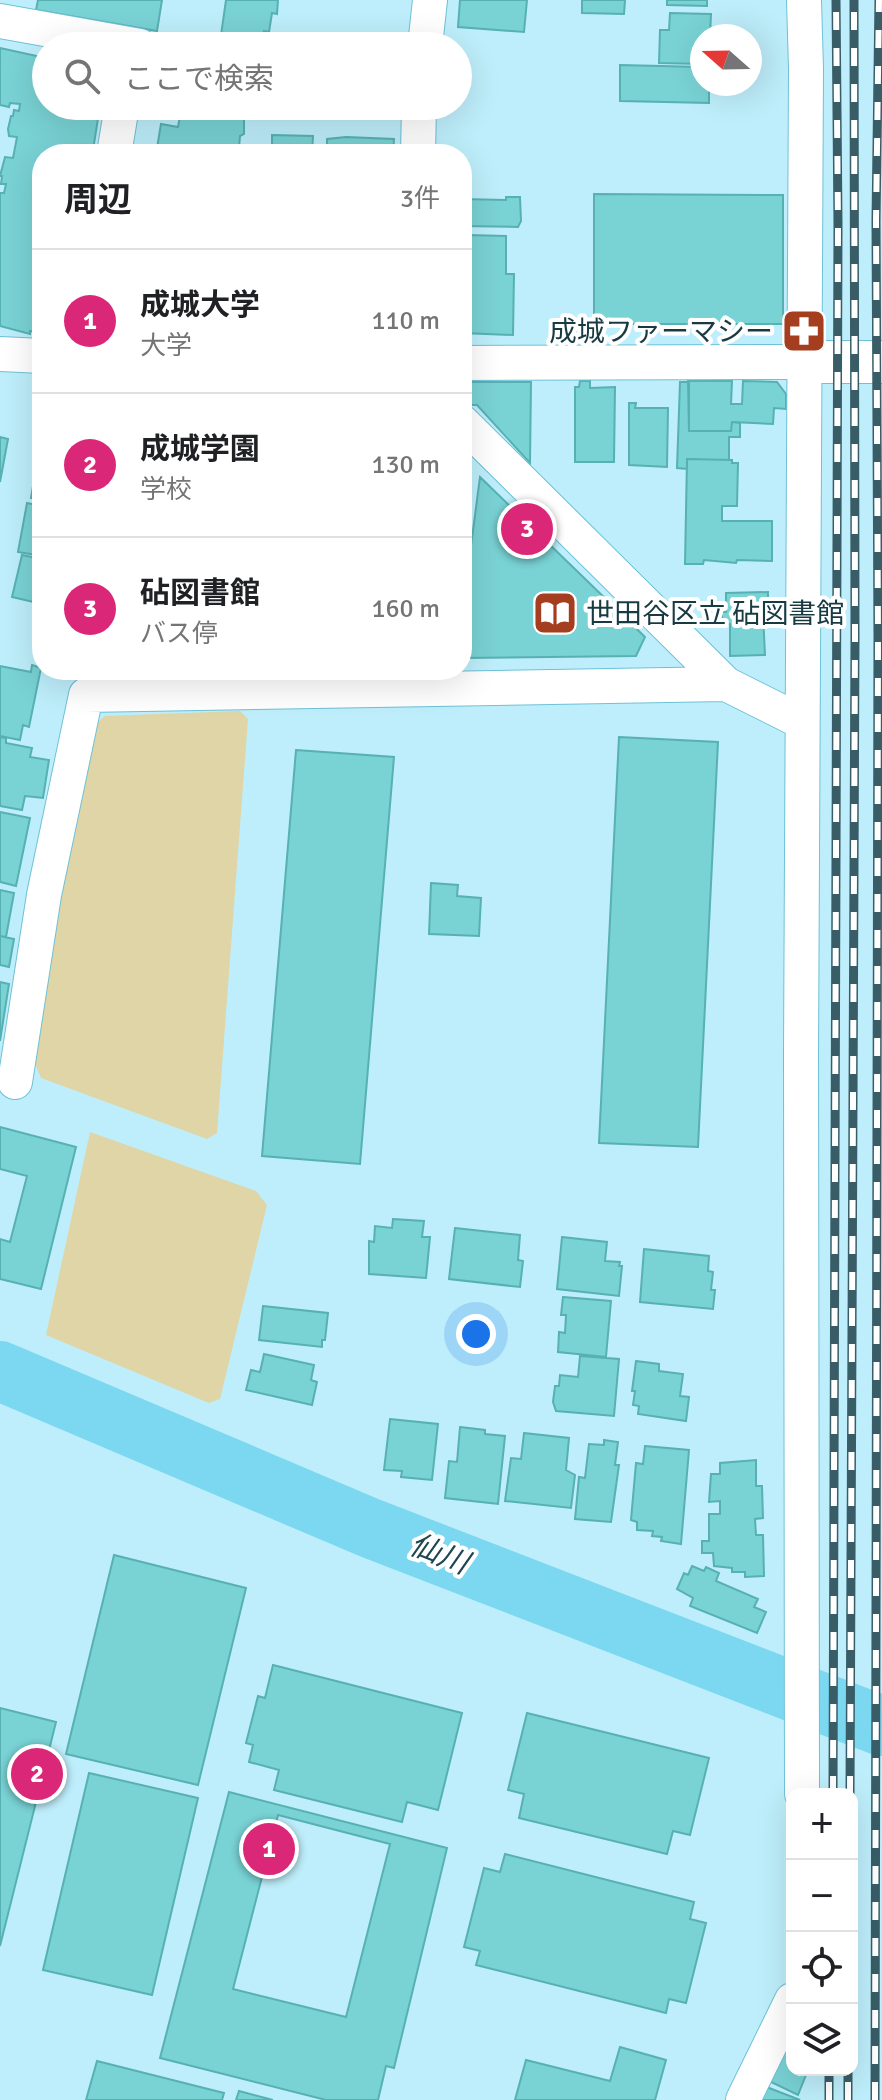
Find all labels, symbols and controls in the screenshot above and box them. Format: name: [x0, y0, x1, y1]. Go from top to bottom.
north arrow: [690, 24, 762, 96]
search box: [32, 32, 472, 120]
icon: search: [60, 54, 104, 98]
text: ここで検索: [124, 61, 274, 98]
text: 周辺: [64, 179, 132, 221]
text: 3件: [400, 183, 440, 215]
text: 成城大学: [140, 287, 260, 324]
text: 1: [83, 305, 97, 337]
text: 110 m: [371, 305, 440, 337]
pharmacy icon: 成城ファーマシー: [780, 307, 828, 355]
place label: 成城ファーマシー: [549, 315, 773, 349]
text: 大学: [140, 330, 192, 362]
text: 成城学園: [140, 431, 260, 468]
text: 2: [83, 449, 97, 481]
text: 130 m: [371, 449, 440, 481]
text: 学校: [140, 474, 192, 506]
pin: 3: [501, 499, 553, 559]
text: 砧図書館: [140, 575, 260, 612]
library icon: 世田谷区立 砧図書館: [531, 589, 579, 637]
text: 3: [83, 593, 97, 625]
text: 160 m: [371, 593, 440, 625]
place label: 世田谷区立 砧図書館: [586, 597, 844, 631]
text: バス停: [140, 618, 218, 650]
your location: [456, 1314, 496, 1354]
water label: 仙川: [404, 1526, 476, 1584]
pin: 2: [11, 1744, 63, 1804]
map controls: [786, 1788, 858, 2076]
button: +: [786, 1788, 858, 1860]
pin: 1: [243, 1819, 295, 1879]
button: −: [786, 1860, 858, 1932]
button: locate: [786, 1932, 858, 2004]
button: layers: [786, 2004, 858, 2076]

